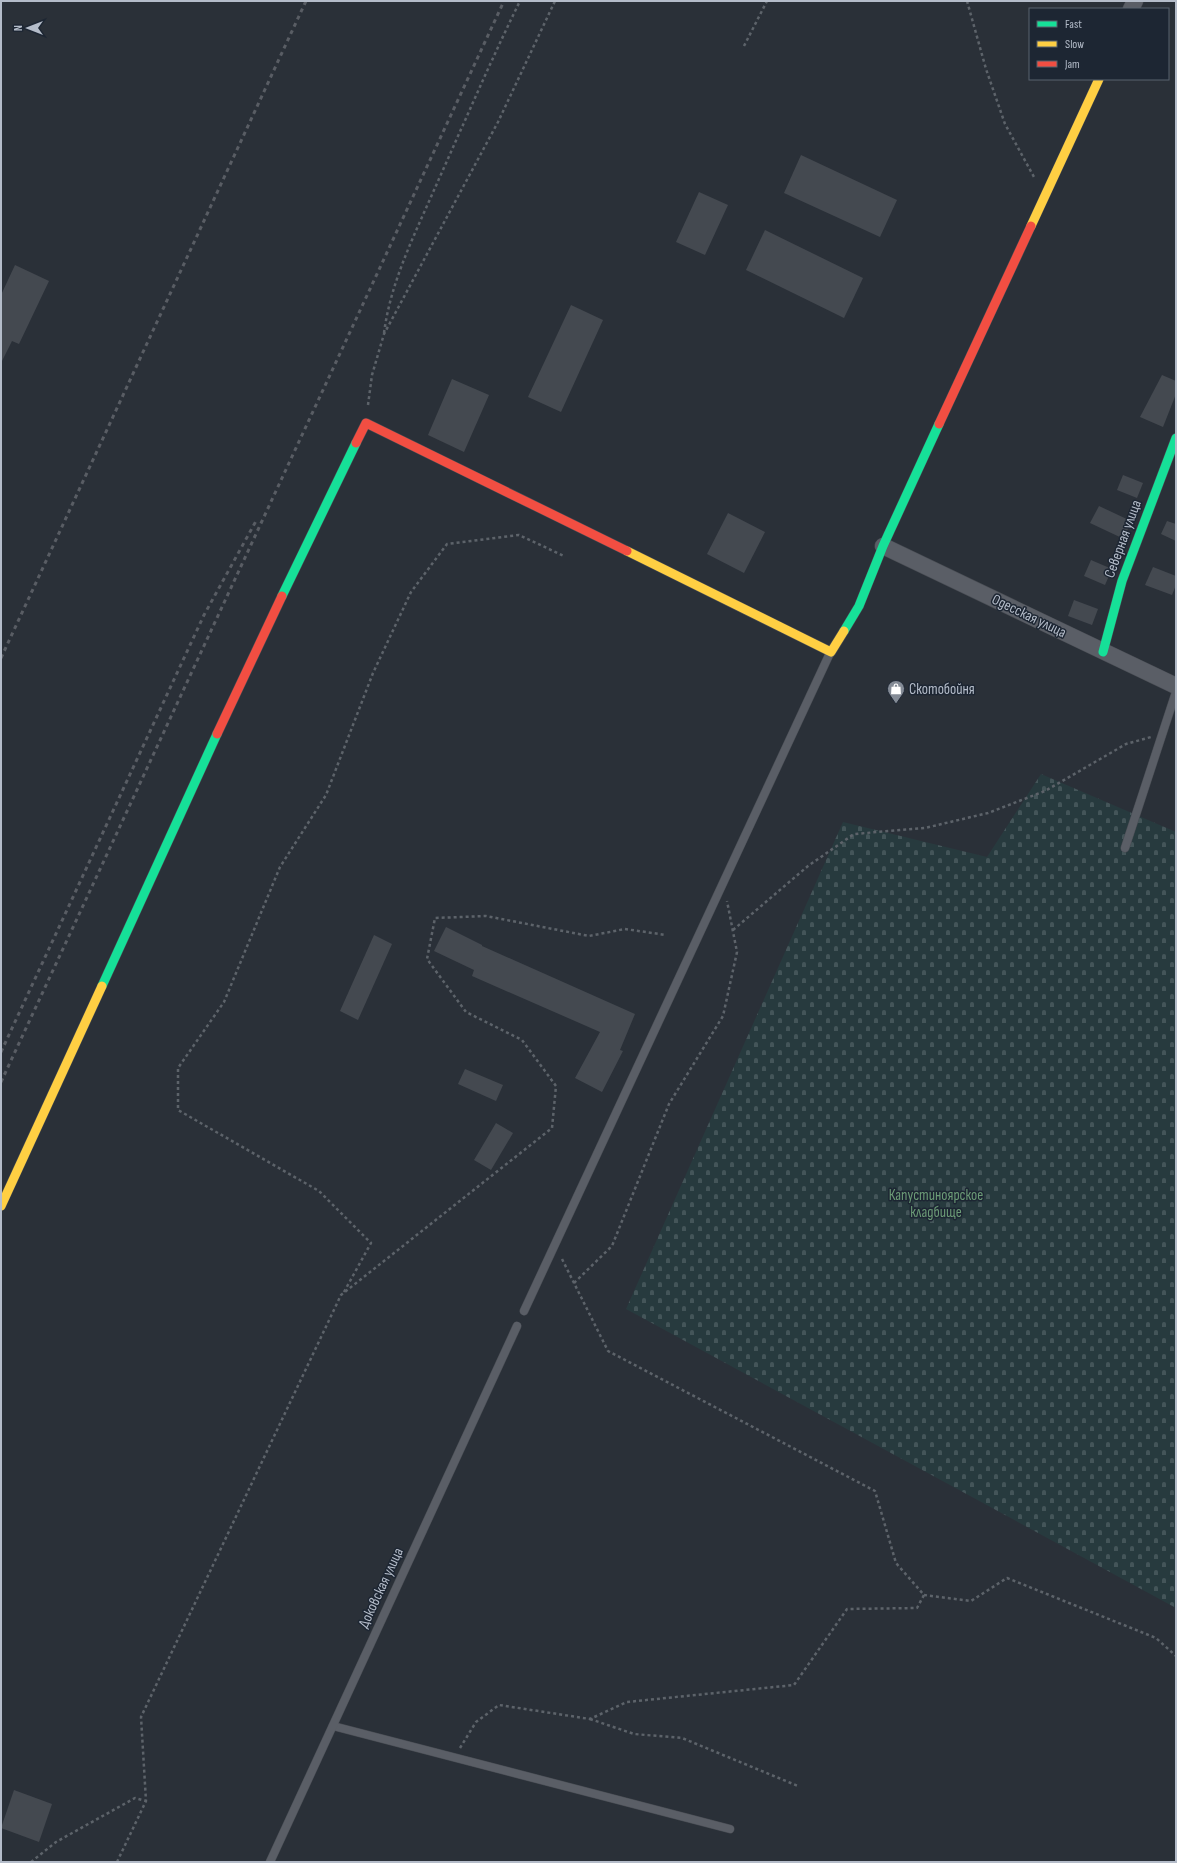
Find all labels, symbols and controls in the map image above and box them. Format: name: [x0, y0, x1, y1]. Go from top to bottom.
north arrow: [8, 8, 48, 48]
legend: [1029, 8, 1169, 80]
text: Fast: [1065, 17, 1082, 32]
text: N: [12, 25, 25, 31]
text: Slow: [1065, 37, 1084, 52]
text: Jam: [1064, 57, 1080, 72]
street label: Северная улица: [1100, 497, 1146, 580]
street label: Одесская улица: [989, 590, 1070, 642]
shop icon: Скотобойня: [886, 679, 906, 704]
place label: Скотобойня: [909, 680, 975, 699]
park label: Капустиноярское кладбище: [889, 1186, 983, 1222]
street label: Доковская улица: [354, 1545, 408, 1631]

